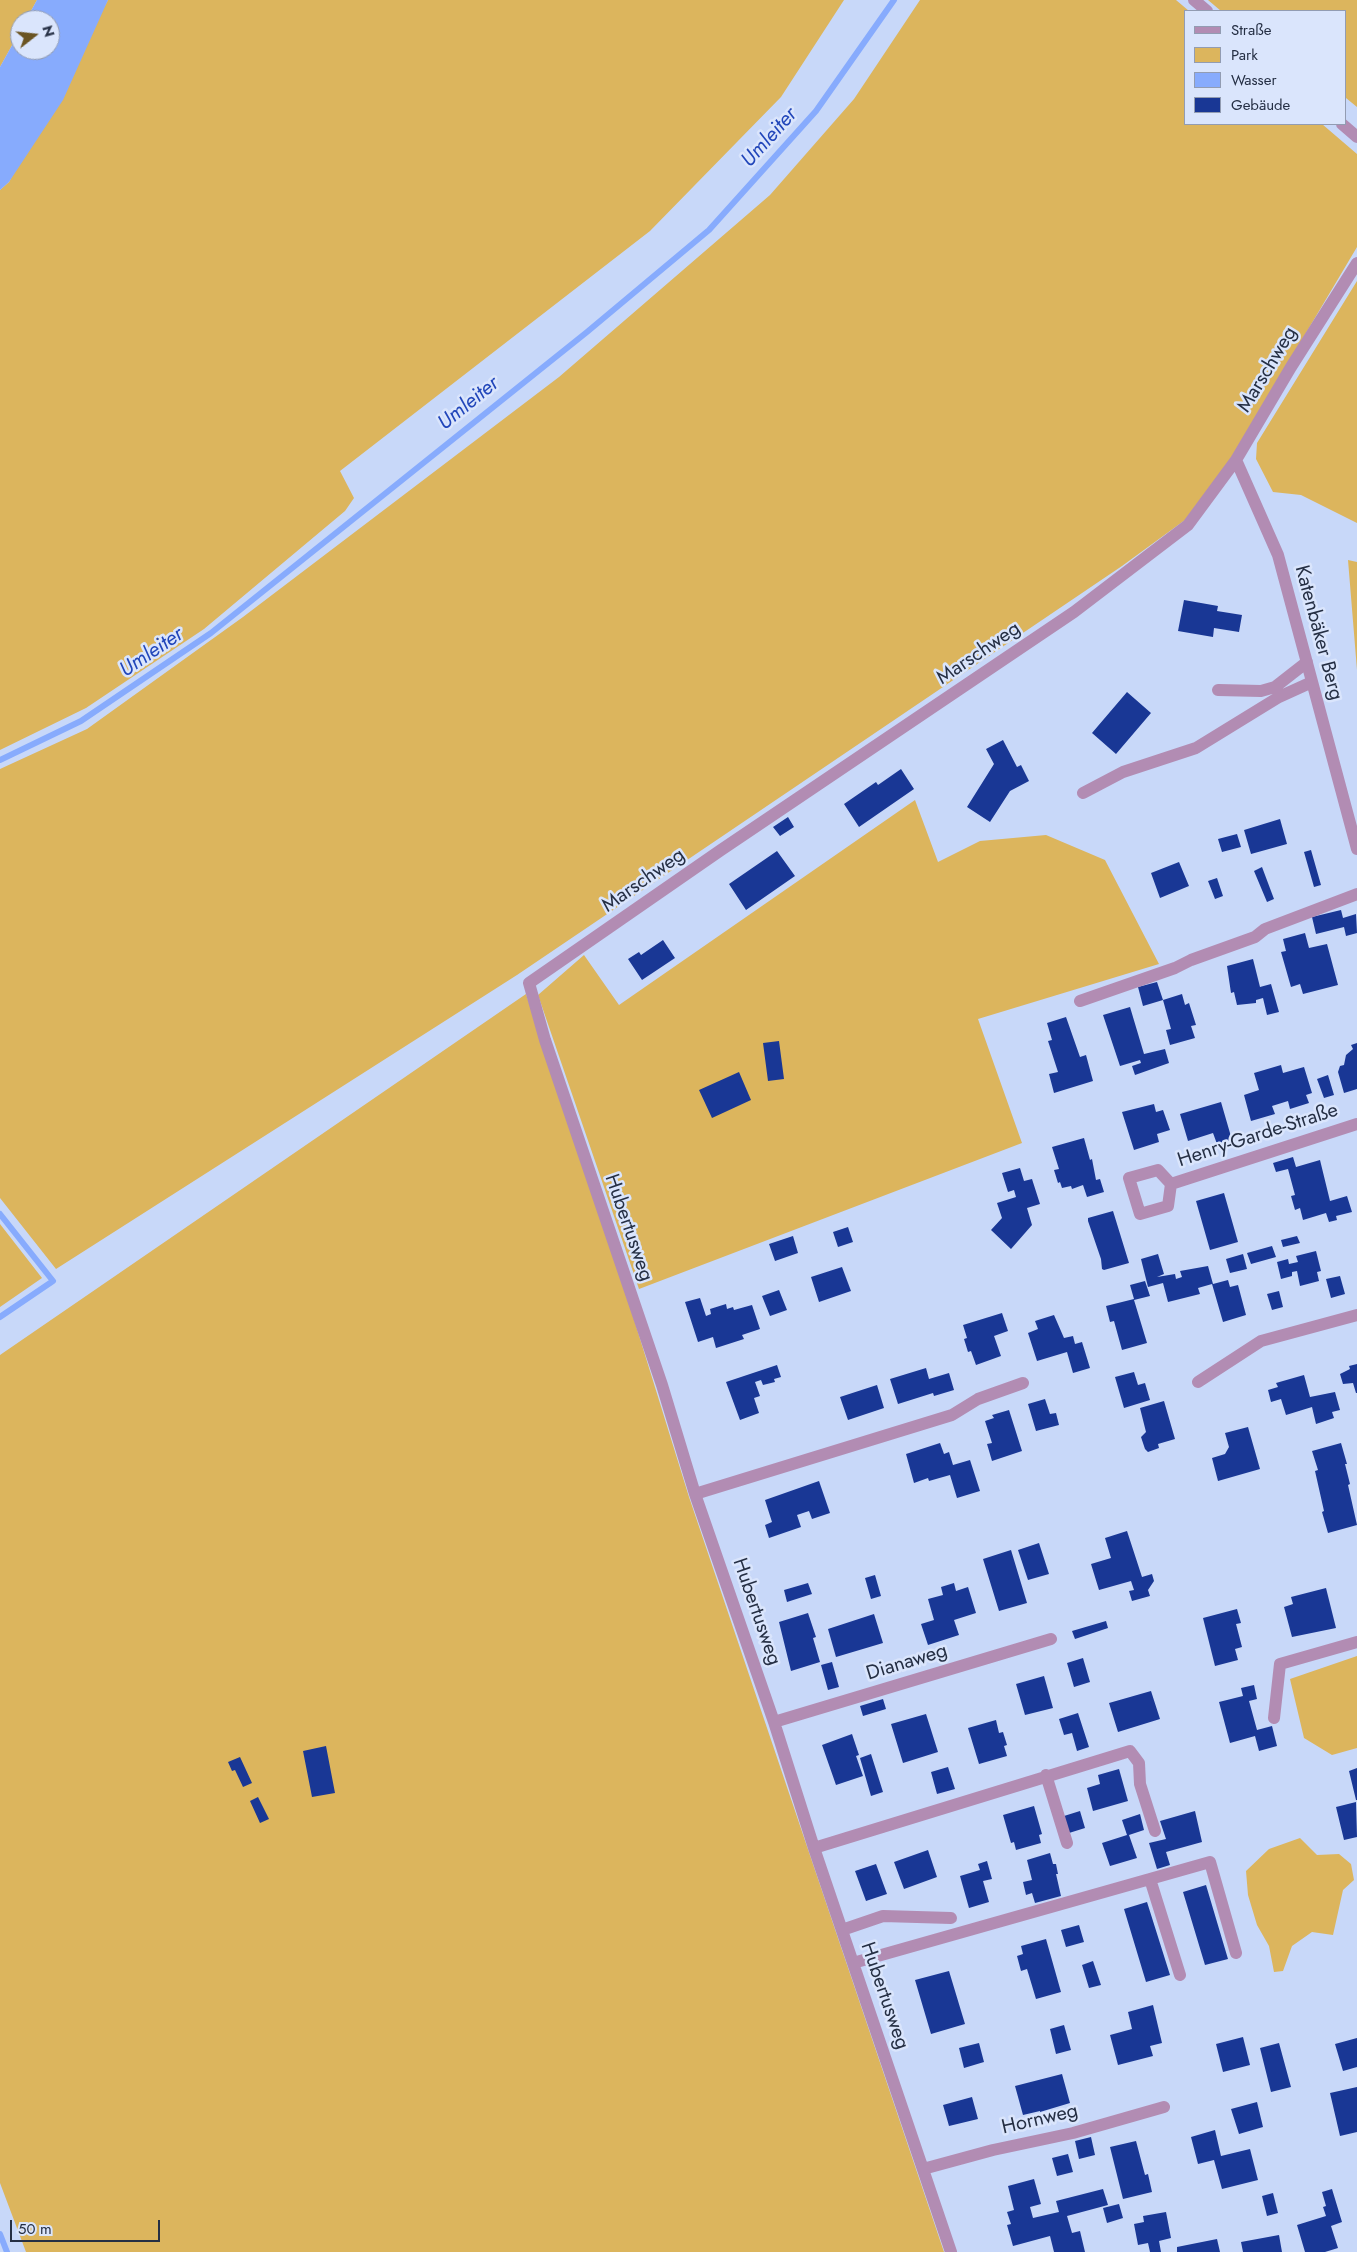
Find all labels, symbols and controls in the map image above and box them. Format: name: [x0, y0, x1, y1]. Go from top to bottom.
north arrow: [10, 10, 60, 60]
legend: [1184, 10, 1347, 125]
text: Straße: [1231, 19, 1271, 41]
text: N: [37, 23, 60, 39]
text: Park: [1231, 44, 1258, 66]
text: Wasser: [1231, 69, 1277, 91]
text: Gebäude: [1231, 94, 1290, 116]
water label: Umleiter: [737, 103, 803, 173]
street label: Marschweg: [1233, 323, 1303, 417]
water label: Umleiter: [433, 372, 505, 436]
street label: Katenbäker Berg: [1288, 563, 1348, 703]
street label: Marschweg: [933, 617, 1025, 691]
water label: Umleiter: [115, 623, 189, 683]
street label: Marschweg: [598, 844, 690, 918]
street label: Henry-Garde-Straße: [1175, 1099, 1341, 1173]
street label: Hubertusweg: [598, 1171, 658, 1285]
street label: Hubertusweg: [726, 1555, 786, 1669]
street label: Dianaweg: [864, 1639, 950, 1687]
street label: Hubertusweg: [854, 1939, 914, 2053]
street label: Hornweg: [1000, 2100, 1080, 2140]
scale bar: [12, 2210, 162, 2242]
text: 50 m: [18, 2218, 52, 2240]

